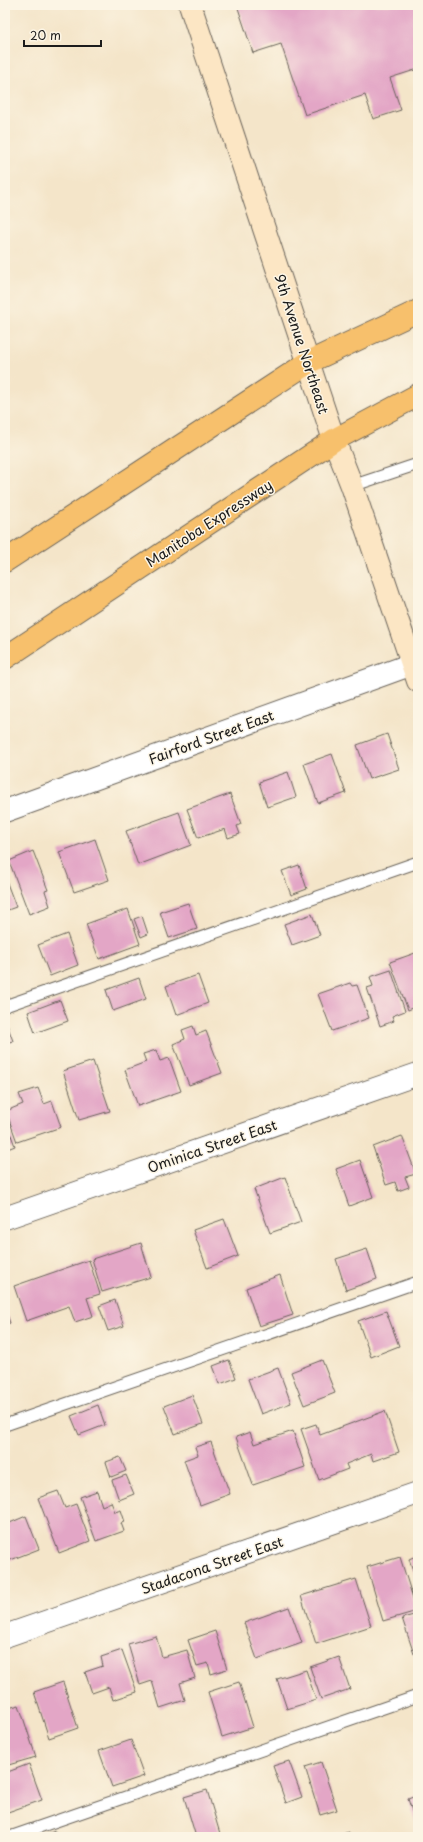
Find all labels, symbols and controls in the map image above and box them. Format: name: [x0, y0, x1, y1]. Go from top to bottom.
scale bar: [24, 22, 101, 48]
text: 20 m: [30, 26, 61, 44]
street label: 9th Avenue Northeast: [269, 271, 335, 417]
street label: Manitoba Expressway: [142, 474, 276, 572]
street label: Fairford Street East: [145, 704, 277, 769]
street label: Ominica Street East: [145, 1114, 280, 1178]
street label: Stadacona Street East: [138, 1531, 286, 1599]

